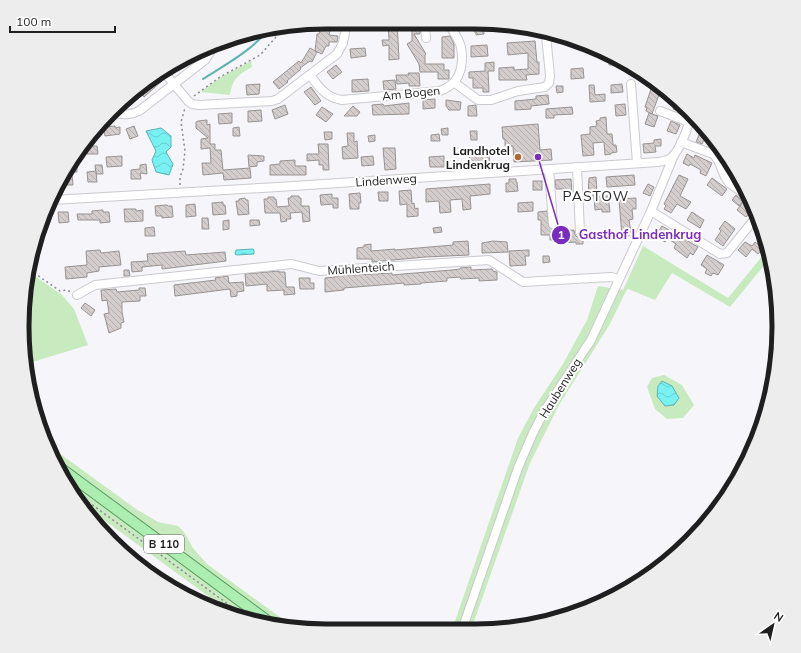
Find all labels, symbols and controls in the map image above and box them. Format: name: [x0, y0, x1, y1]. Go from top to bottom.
scale bar: [10, 8, 115, 34]
text: 100 m: [16, 14, 51, 29]
street label: Am Bogen: [381, 82, 441, 104]
place label: Landhotel Lindenkrug: [446, 143, 510, 172]
marker: Landhotel Lindenkrug: [513, 152, 523, 162]
street label: Lindenweg: [355, 170, 417, 190]
district label: PASTOW: [563, 187, 629, 205]
callout: Gasthof Lindenkrug: [551, 222, 709, 247]
text: Gasthof Lindenkrug: [579, 226, 701, 242]
text: 1: [557, 227, 565, 242]
street label: Mühlenteich: [327, 258, 395, 278]
street label: Haubenweg: [536, 355, 584, 421]
road number: B 110: [144, 535, 184, 553]
north arrow: [753, 605, 793, 645]
text: N: [771, 609, 786, 625]

